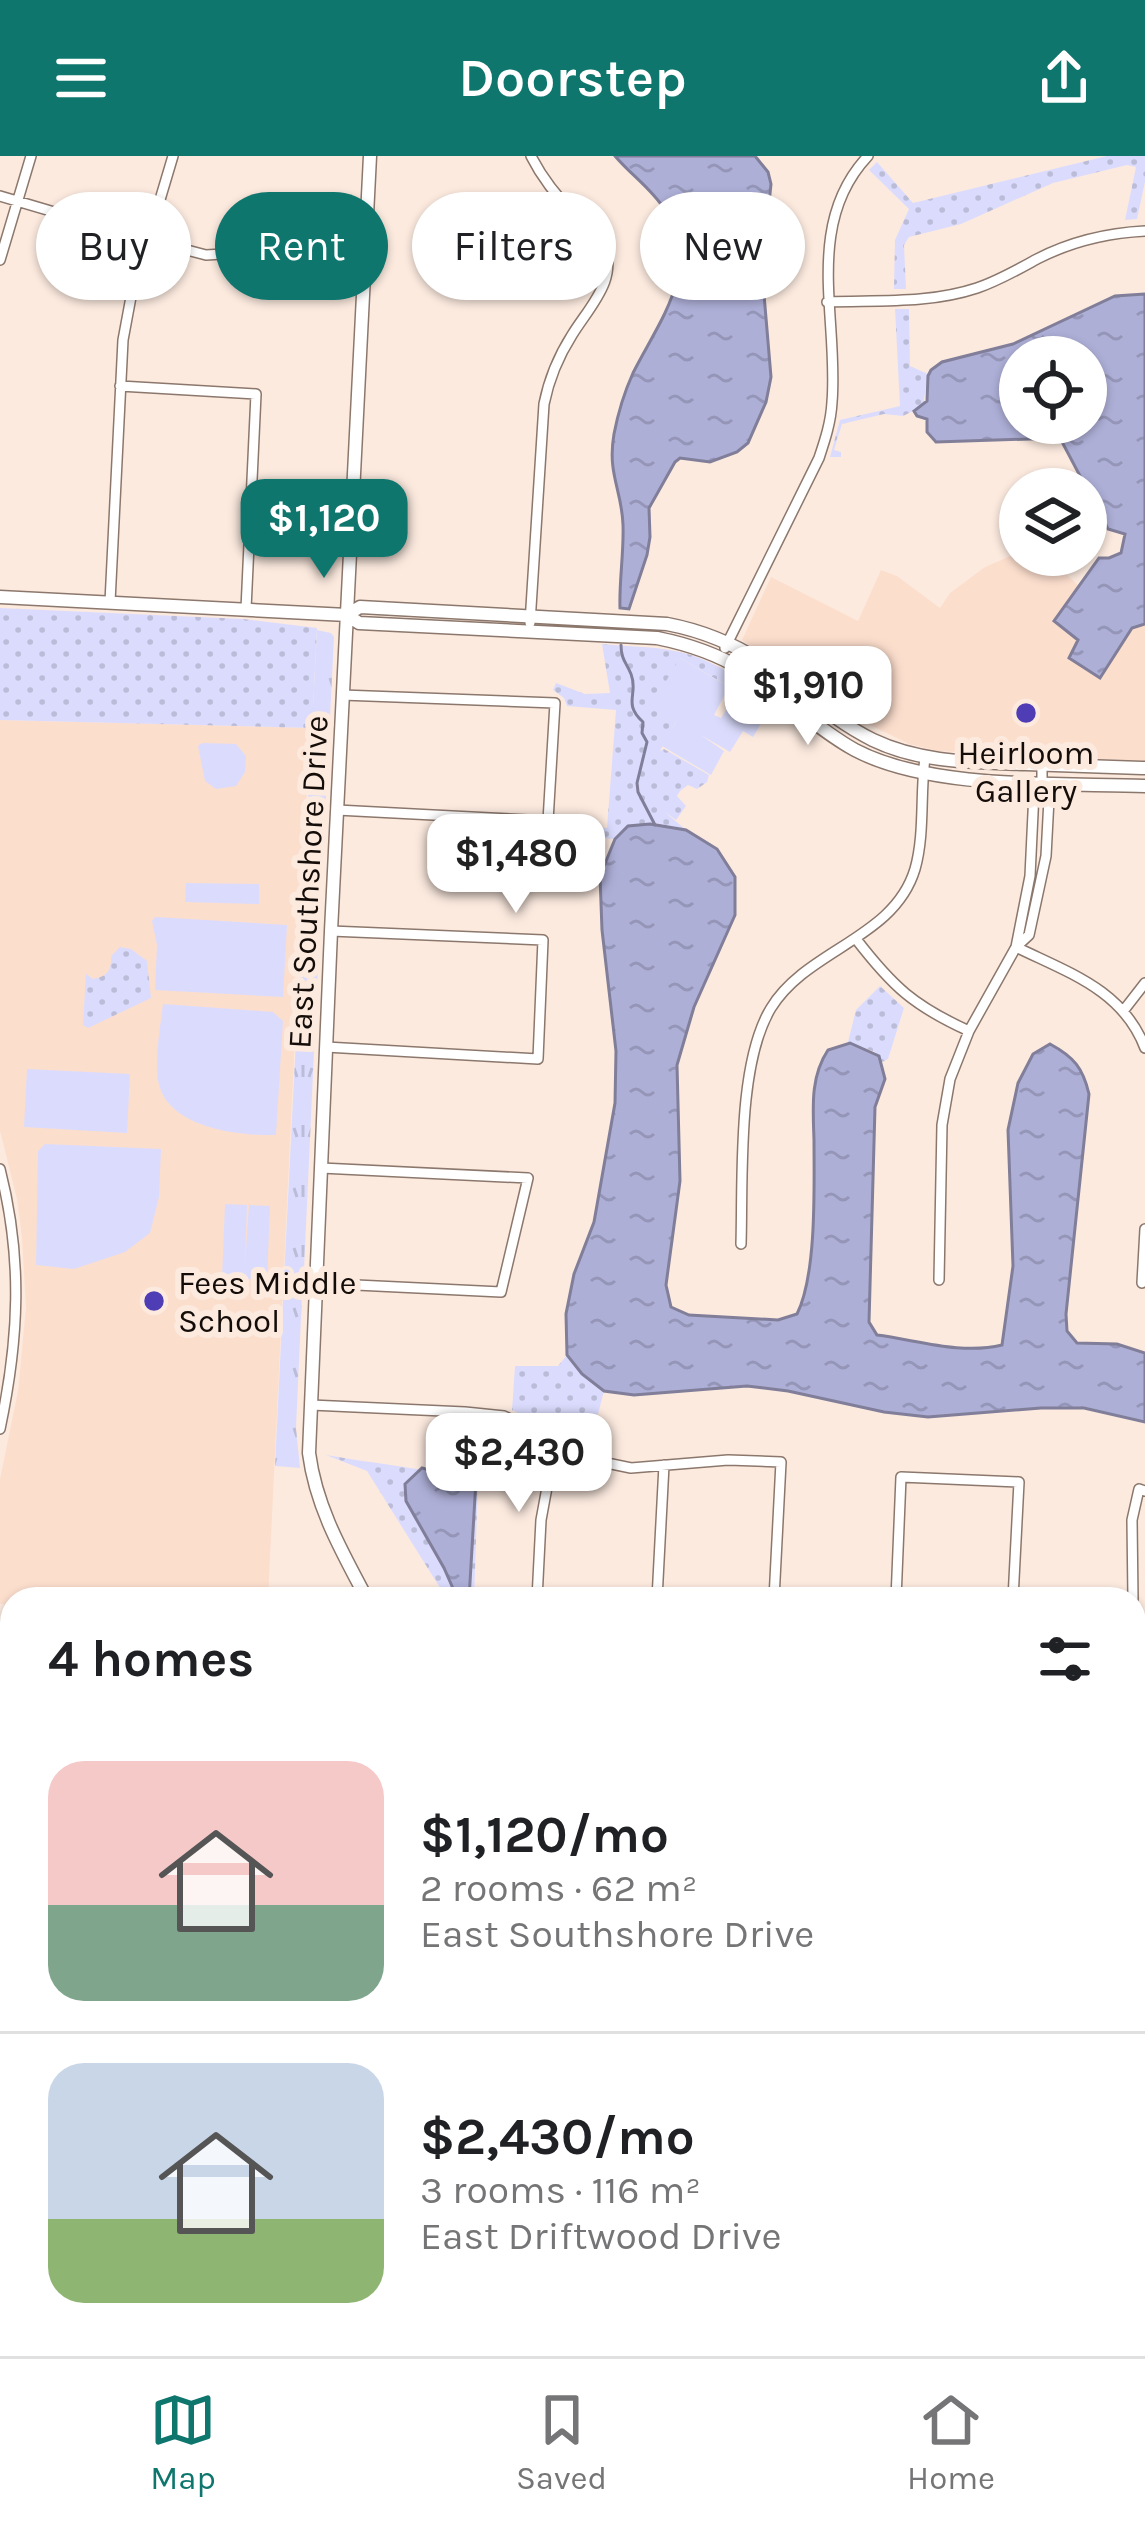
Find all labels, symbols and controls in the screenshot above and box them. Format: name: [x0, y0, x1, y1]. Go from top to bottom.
icon: menu: [48, 45, 114, 111]
icon: share: [1031, 45, 1097, 111]
text: Doorstep: [458, 46, 687, 110]
chip: Buy: [36, 192, 191, 300]
chip: Rent: [215, 192, 388, 300]
chip: Filters: [412, 192, 616, 300]
chip: New: [640, 192, 805, 300]
map controls: [999, 336, 1107, 576]
button: locate: [999, 336, 1107, 444]
button: layers: [999, 468, 1107, 576]
pin: $1,120: [226, 479, 422, 581]
text: $1,120: [268, 495, 380, 541]
pin: $1,910: [710, 646, 906, 748]
text: $1,910: [751, 662, 865, 708]
marker: Heirloom Gallery: [1013, 700, 1039, 726]
street label: East Southshore Drive: [280, 714, 336, 1050]
place label: Heirloom Gallery: [958, 734, 1094, 810]
pin: $1,480: [418, 814, 614, 916]
text: $1,480: [454, 830, 578, 876]
place label: Fees Middle School: [178, 1264, 357, 1340]
marker: Fees Middle School: [141, 1288, 167, 1314]
pin: $2,430: [421, 1413, 617, 1515]
text: $2,430: [453, 1429, 585, 1475]
icon: filters: [1032, 1626, 1098, 1692]
text: 4 homes: [48, 1629, 254, 1689]
text: $1,120/mo: [420, 1805, 669, 1865]
icon: home: [144, 1809, 288, 1953]
text: 2 rooms · 62 m²: [420, 1865, 697, 1911]
text: East Southshore Drive: [420, 1911, 814, 1957]
text: $2,430/mo: [420, 2107, 695, 2167]
icon: home: [144, 2111, 288, 2255]
text: 3 rooms · 116 m²: [420, 2167, 701, 2213]
text: East Driftwood Drive: [420, 2213, 782, 2259]
tab: Map: [150, 2387, 216, 2497]
tab: Saved: [516, 2387, 607, 2497]
tab: Home: [907, 2387, 995, 2497]

